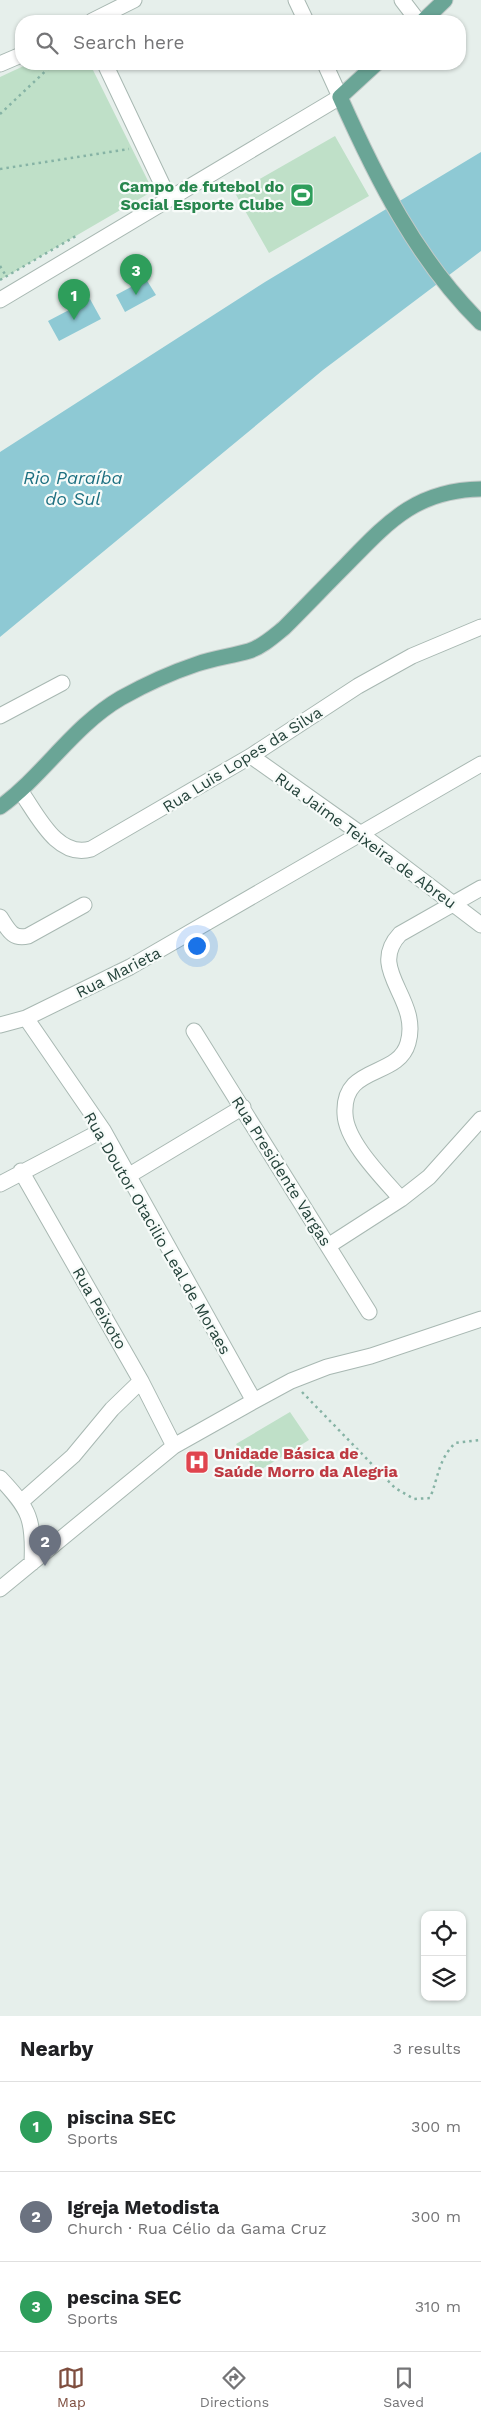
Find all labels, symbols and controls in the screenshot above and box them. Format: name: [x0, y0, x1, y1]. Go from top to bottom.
search box: [15, 15, 466, 70]
icon: search: [33, 29, 61, 57]
text: Search here: [73, 31, 184, 54]
place label: Campo de futebol do Social Esporte Clube: [119, 177, 284, 214]
sports icon: Campo de futebol do Social Esporte Clube: [289, 182, 315, 208]
pin: 3: [120, 254, 152, 295]
pin: 1: [58, 279, 90, 320]
water label: Rio Paraíba do Sul: [23, 467, 123, 509]
street label: Rua Luis Lopes da Silva: [159, 703, 325, 816]
street label: Rua Jaime Teixeira de Abreu: [271, 768, 460, 913]
your location: [184, 933, 210, 959]
street label: Rua Marieta: [73, 943, 164, 1002]
street label: Rua Presidente Vargas: [228, 1093, 335, 1250]
street label: Rua Doutor Otacilio Leal de Moraes: [80, 1109, 235, 1358]
street label: Rua Peixoto: [68, 1264, 131, 1353]
place label: Unidade Básica de Saúde Morro da Alegria: [214, 1444, 398, 1481]
hospital icon: Unidade Básica de Saúde Morro da Alegria: [184, 1449, 210, 1475]
pin: 2: [29, 1525, 61, 1566]
map controls: [421, 1911, 466, 2001]
button: locate: [421, 1911, 466, 1956]
button: layers: [421, 1956, 466, 2001]
text: Nearby: [20, 2036, 93, 2061]
text: 3 results: [393, 2039, 461, 2058]
text: piscina SEC: [67, 2106, 176, 2129]
text: 1: [33, 2117, 39, 2136]
text: 300 m: [411, 2117, 461, 2136]
text: Sports: [67, 2129, 118, 2148]
text: Igreja Metodista: [67, 2196, 219, 2219]
text: 2: [31, 2207, 41, 2226]
text: 300 m: [411, 2207, 461, 2226]
text: Church · Rua Célio da Gama Cruz: [67, 2219, 326, 2238]
text: pescina SEC: [67, 2286, 181, 2309]
text: 3: [31, 2297, 41, 2316]
text: 310 m: [415, 2297, 461, 2316]
text: Sports: [67, 2309, 118, 2328]
tab: Map: [57, 2364, 86, 2410]
tab: Directions: [200, 2364, 269, 2410]
tab: Saved: [383, 2364, 424, 2410]

